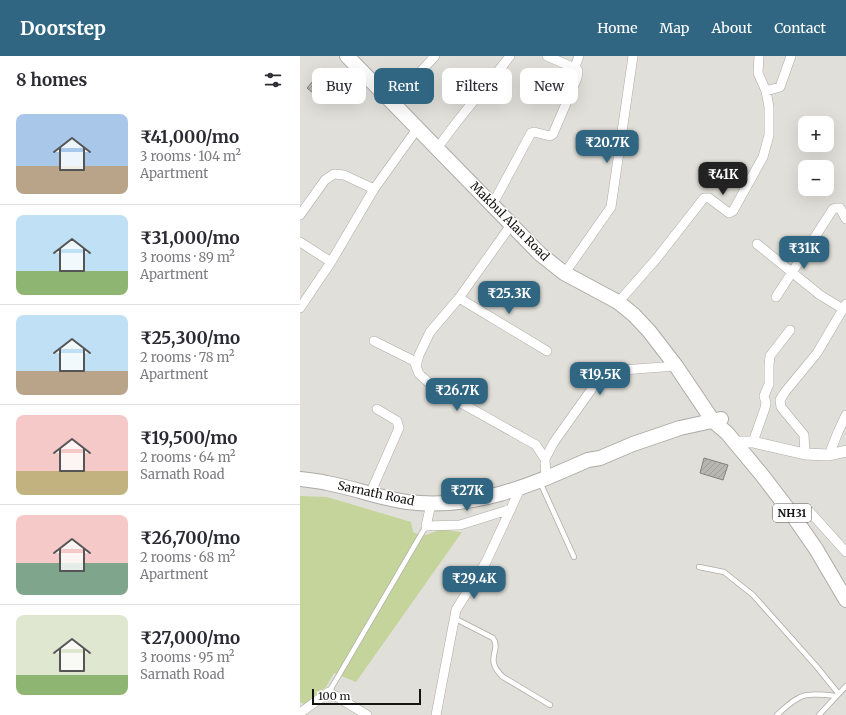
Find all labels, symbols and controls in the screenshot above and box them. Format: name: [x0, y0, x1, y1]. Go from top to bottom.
text: Doorstep: [20, 16, 106, 40]
text: Home: [597, 19, 638, 37]
text: Map: [660, 19, 689, 37]
text: About: [711, 19, 752, 37]
text: Contact: [774, 19, 826, 37]
chip: Buy: [312, 68, 366, 104]
chip: Rent: [374, 68, 434, 104]
chip: Filters: [442, 68, 512, 104]
chip: New: [520, 68, 578, 104]
text: 8 homes: [16, 69, 87, 91]
icon: filters: [262, 69, 284, 91]
map controls: [798, 116, 834, 196]
button: +: [798, 116, 834, 152]
text: ₹41,000/mo: [140, 126, 239, 148]
icon: home: [48, 130, 96, 178]
pin: ₹20.7K: [574, 130, 640, 164]
text: ₹20.7K: [585, 134, 629, 151]
text: 3 rooms · 104 m²: [140, 148, 241, 165]
button: −: [798, 160, 834, 196]
pin: ₹41K: [699, 162, 747, 196]
text: Apartment: [140, 165, 208, 182]
text: ₹41K: [707, 166, 739, 183]
street label: Makbul Alan Road: [467, 178, 553, 264]
text: ₹31,000/mo: [140, 227, 240, 249]
icon: home: [48, 231, 96, 279]
pin: ₹31K: [780, 236, 828, 270]
text: ₹31K: [788, 240, 820, 257]
text: 3 rooms · 89 m²: [140, 249, 235, 266]
text: Apartment: [140, 266, 208, 283]
pin: ₹25.3K: [476, 281, 542, 315]
text: ₹25.3K: [487, 285, 531, 302]
text: ₹25,300/mo: [140, 327, 240, 349]
icon: home: [48, 331, 96, 379]
text: 2 rooms · 78 m²: [140, 349, 234, 366]
pin: ₹19.5K: [567, 362, 633, 396]
text: Apartment: [140, 366, 208, 383]
text: ₹19.5K: [579, 366, 621, 383]
pin: ₹26.7K: [424, 378, 490, 412]
text: ₹26.7K: [435, 382, 479, 399]
text: ₹19,500/mo: [140, 427, 237, 449]
icon: home: [48, 431, 96, 479]
text: 2 rooms · 64 m²: [140, 449, 236, 466]
text: Sarnath Road: [140, 466, 225, 483]
street label: Sarnath Road: [336, 478, 416, 508]
pin: ₹27K: [443, 478, 491, 512]
text: ₹27K: [450, 482, 484, 499]
road number: NH31: [773, 504, 811, 522]
text: ₹26,700/mo: [140, 527, 240, 549]
icon: home: [48, 531, 96, 579]
text: 2 rooms · 68 m²: [140, 549, 235, 566]
text: Apartment: [140, 566, 208, 583]
pin: ₹29.4K: [441, 566, 507, 600]
text: ₹29.4K: [452, 570, 496, 587]
text: ₹27,000/mo: [140, 627, 240, 649]
icon: home: [48, 631, 96, 679]
text: 3 rooms · 95 m²: [140, 649, 235, 666]
text: Sarnath Road: [140, 666, 225, 683]
scale bar: [312, 687, 421, 706]
text: 100 m: [318, 689, 350, 703]

